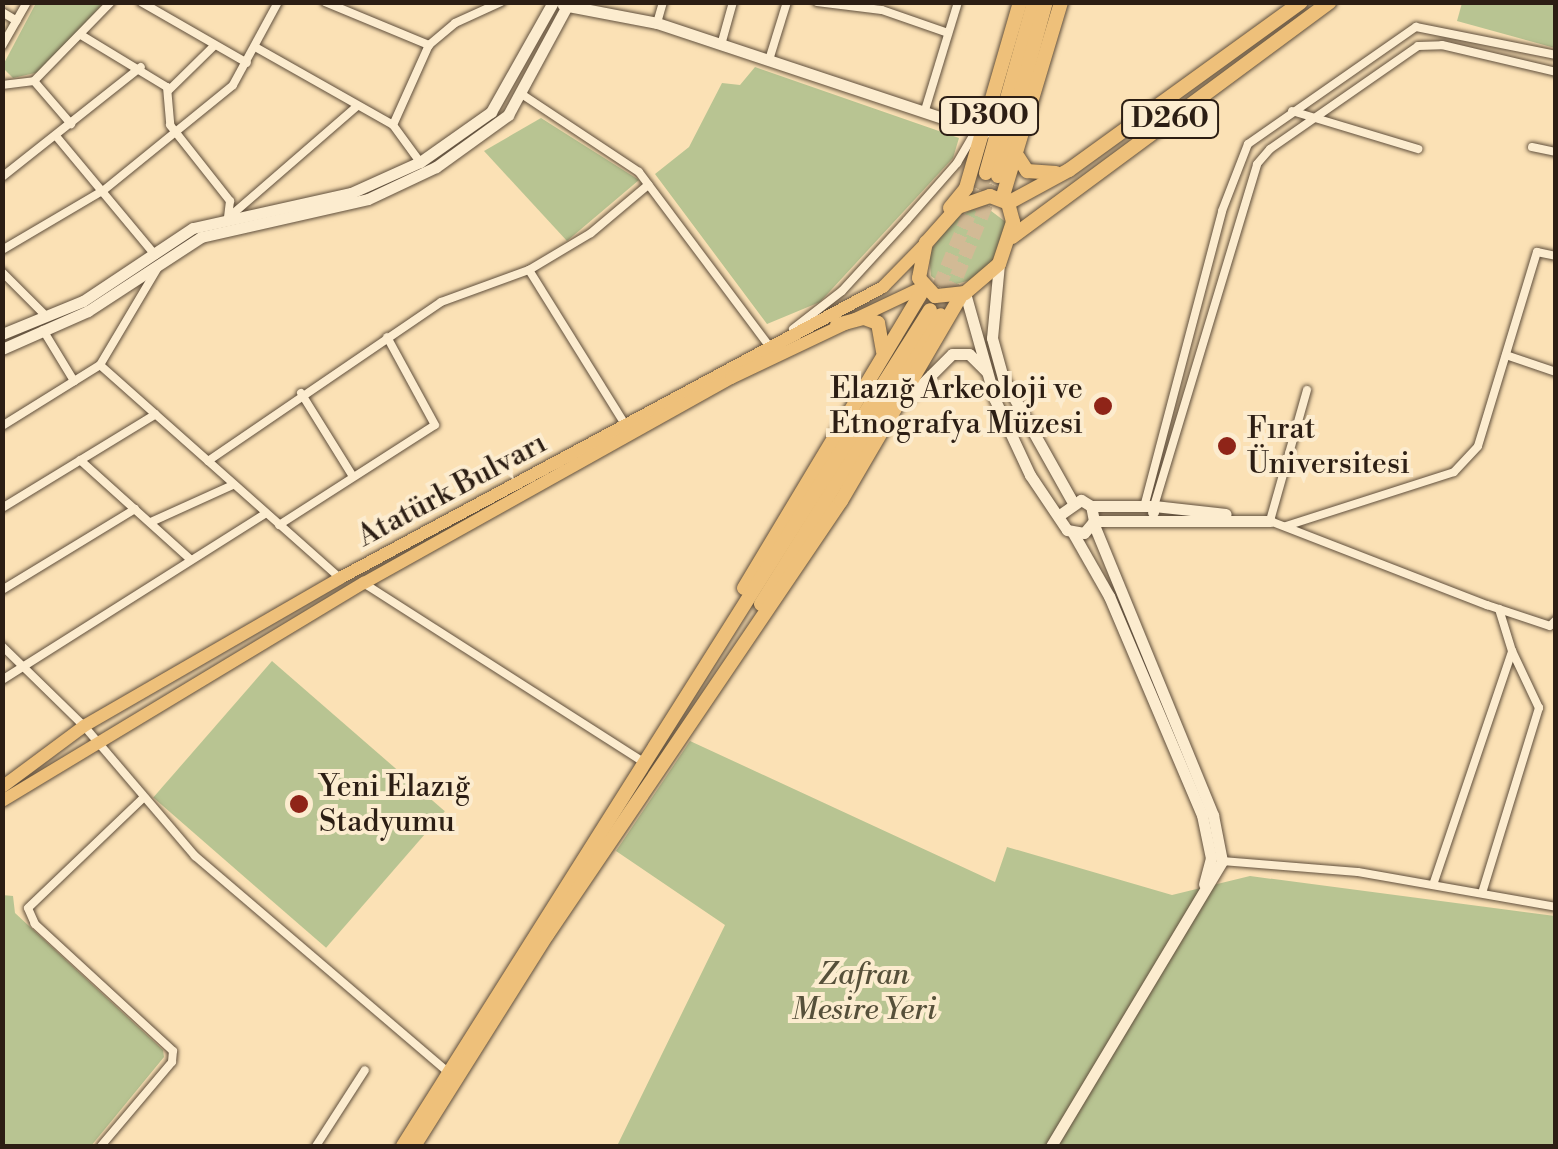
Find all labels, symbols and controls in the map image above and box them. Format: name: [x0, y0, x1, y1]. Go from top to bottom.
road number: D300: [939, 93, 1039, 139]
road number: D260: [1120, 96, 1220, 142]
place label: Elazığ Arkeoloji ve Etnografya Müzesi: [830, 371, 1083, 442]
marker: Elazığ Arkeoloji ve Etnografya Müzesi: [1092, 395, 1114, 417]
place label: Fırat Üniversitesi: [1247, 411, 1410, 482]
street label: Atatürk Bulvarı: [351, 425, 553, 555]
marker: Fırat Üniversitesi: [1216, 435, 1238, 457]
place label: Yeni Elazığ Stadyumu: [319, 769, 470, 840]
marker: Yeni Elazığ Stadyumu: [288, 793, 310, 815]
park label: Zafran Mesire Yeri: [791, 957, 937, 1028]

